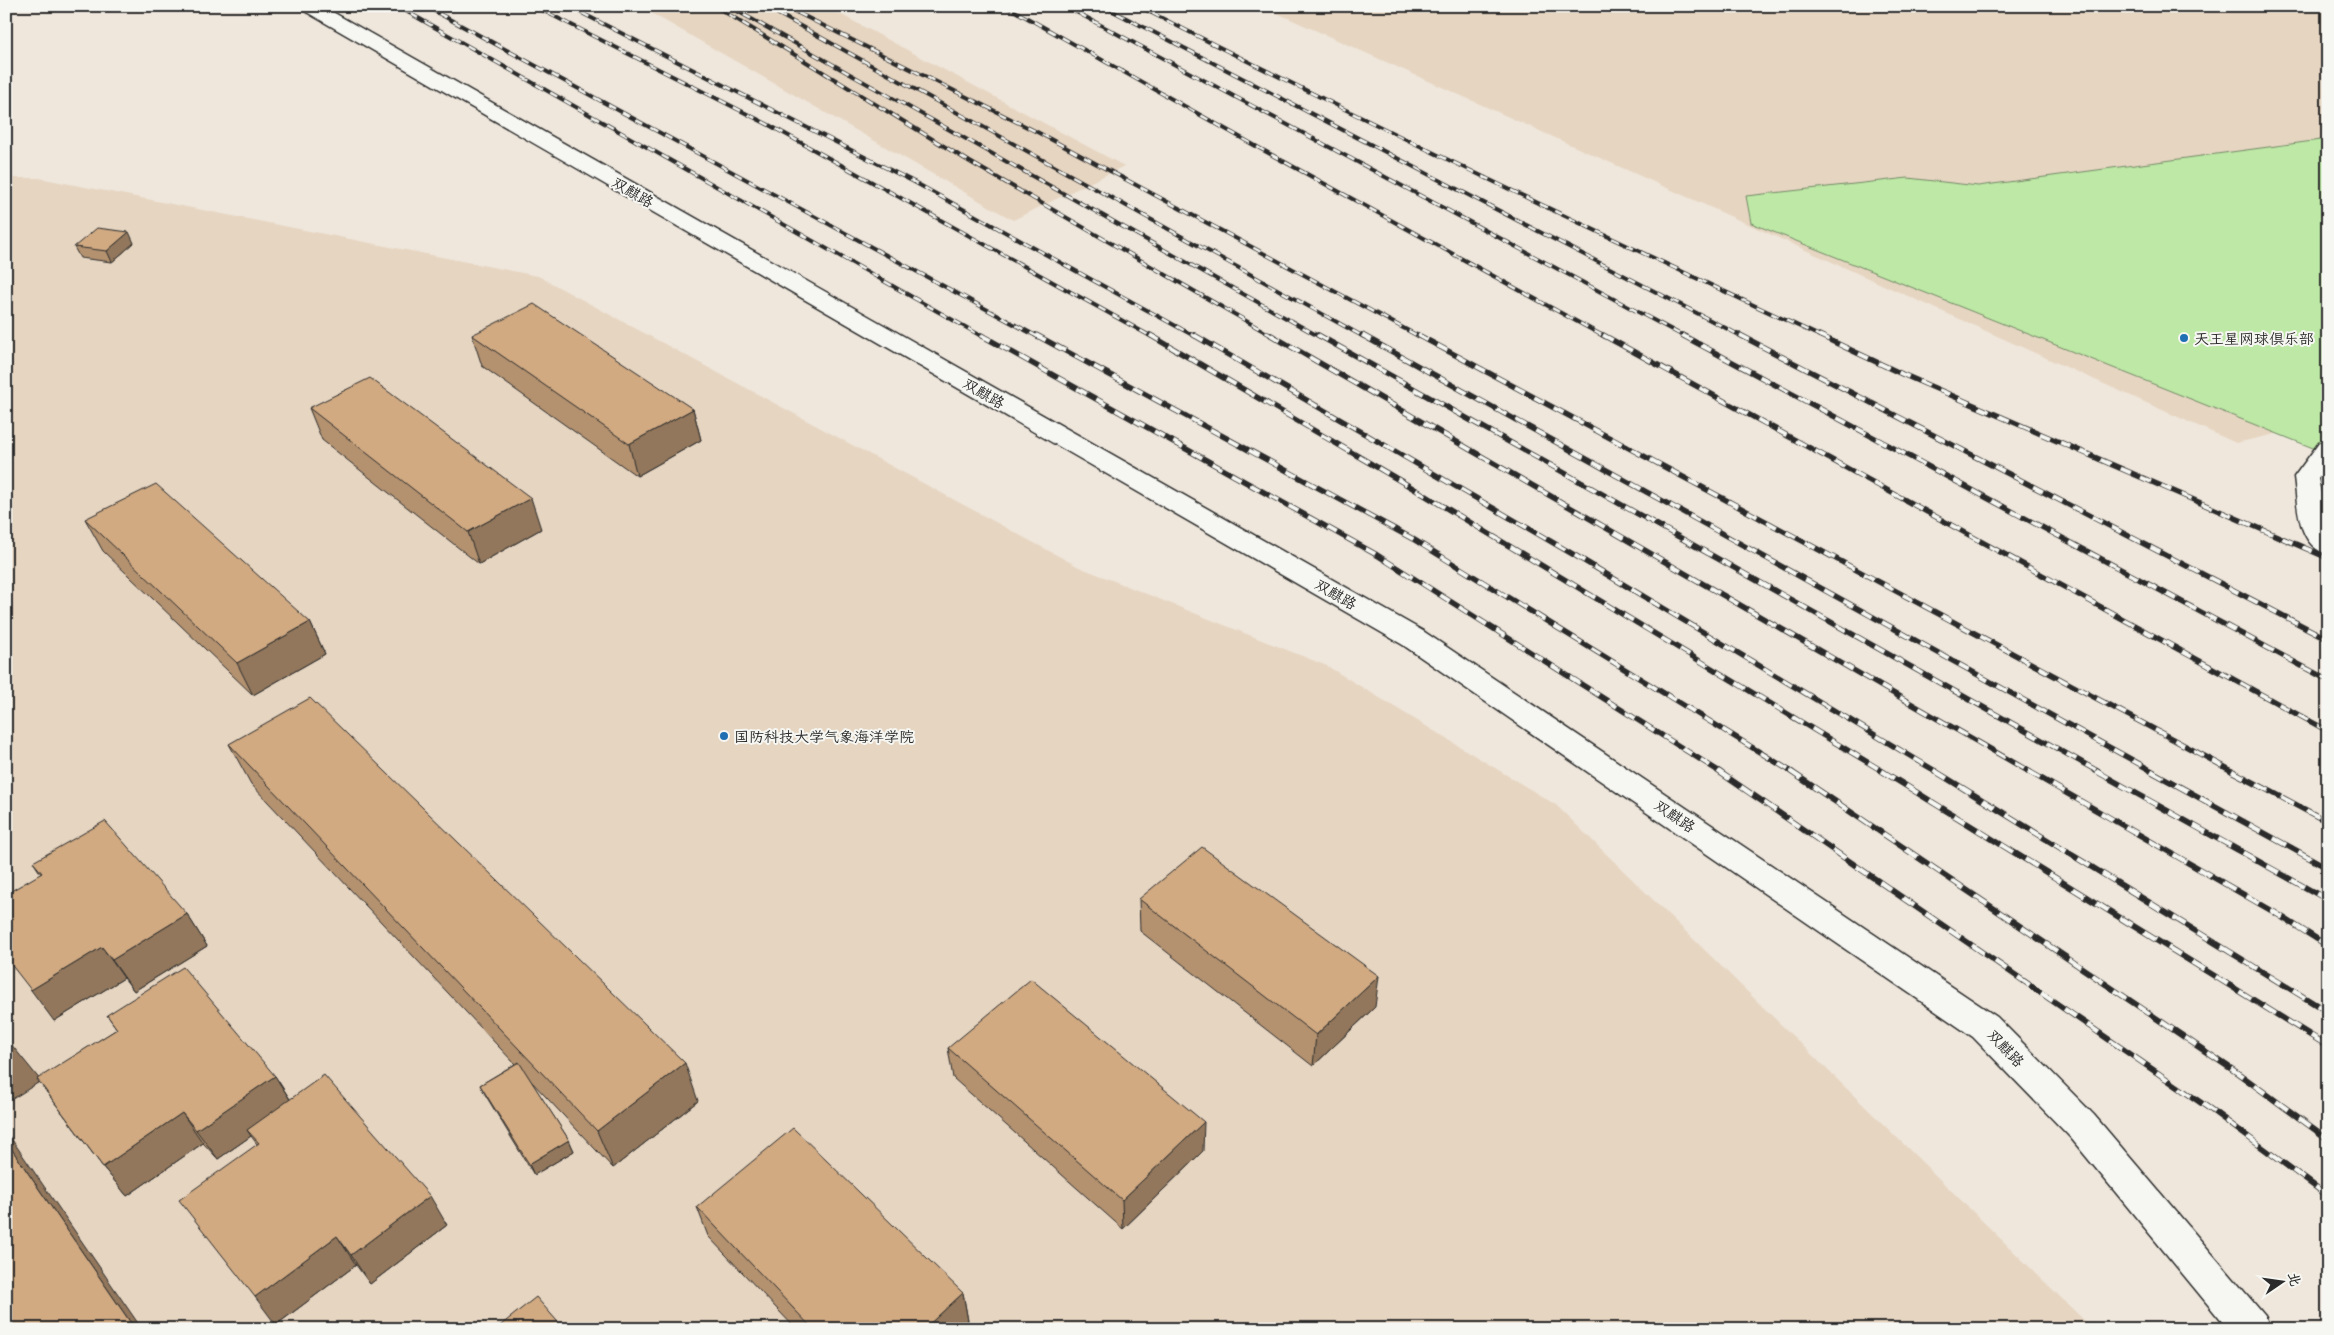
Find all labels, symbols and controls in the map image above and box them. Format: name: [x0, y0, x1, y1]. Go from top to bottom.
street label: 双麒路: [609, 173, 657, 211]
place label: 天王星网球俱乐部: [2194, 329, 2314, 348]
marker: 天王星网球俱乐部: [2178, 332, 2190, 344]
street label: 双麒路: [960, 374, 1008, 412]
street label: 双麒路: [1312, 575, 1360, 613]
place label: 国防科技大学气象海洋学院: [734, 727, 914, 746]
marker: 国防科技大学气象海洋学院: [718, 730, 730, 742]
street label: 双麒路: [1651, 796, 1699, 836]
street label: 双麒路: [1984, 1025, 2028, 1071]
north arrow: [2256, 1258, 2306, 1308]
text: 北: [2284, 1270, 2305, 1288]

